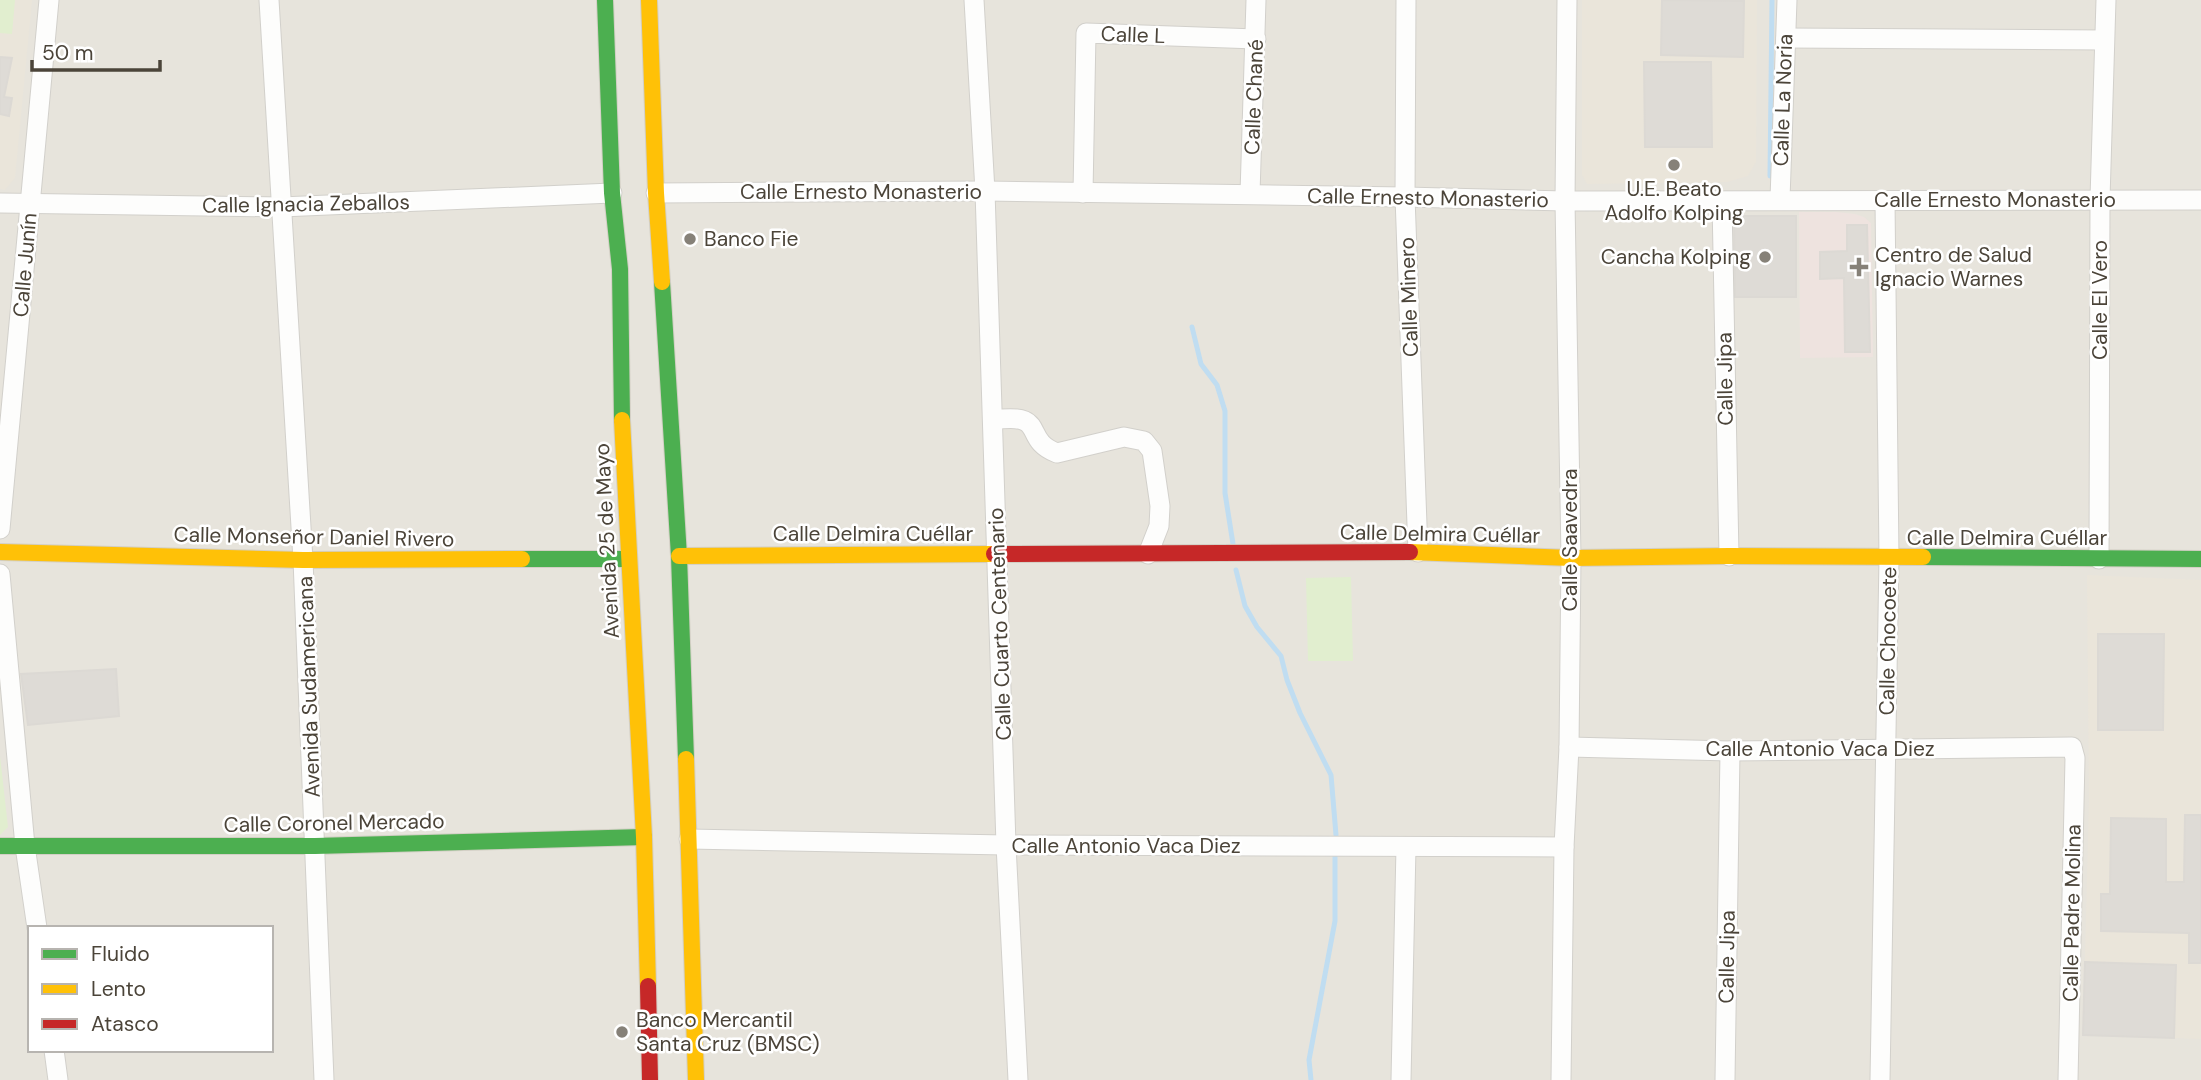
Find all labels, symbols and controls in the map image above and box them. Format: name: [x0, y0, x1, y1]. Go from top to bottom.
street label: Calle L: [1100, 20, 1166, 50]
scale bar: [32, 28, 159, 72]
street label: Calle La Noria: [1767, 33, 1799, 167]
text: 50 m: [42, 39, 93, 67]
street label: Calle Chané: [1238, 39, 1270, 155]
marker: U.E. Beato Adolfo Kolping: [1666, 157, 1682, 173]
place label: U.E. Beato Adolfo Kolping: [1604, 175, 1744, 227]
street label: Calle Ernesto Monasterio: [740, 178, 982, 206]
street label: Calle Ernesto Monasterio: [1307, 182, 1549, 214]
street label: Calle Ernesto Monasterio: [1874, 186, 2116, 214]
street label: Calle Ignacia Zeballos: [202, 188, 410, 220]
street label: Calle Junín: [6, 212, 44, 318]
place label: Banco Fie: [704, 225, 798, 253]
marker: Banco Fie: [682, 231, 698, 247]
street label: Calle Minero: [1393, 237, 1425, 357]
street label: Calle El Vero: [2086, 240, 2114, 360]
place label: Centro de Salud Ignacio Warnes: [1875, 241, 2032, 293]
place label: Cancha Kolping: [1601, 243, 1751, 271]
marker: Cancha Kolping: [1757, 249, 1773, 265]
marker: Centro de Salud Ignacio Warnes: [1849, 257, 1869, 277]
street label: Calle Jipa: [1710, 332, 1740, 426]
street label: Avenida 25 de Mayo: [588, 443, 626, 639]
street label: Calle Saavedra: [1556, 469, 1584, 611]
street label: Calle Cuarto Centenario: [982, 507, 1018, 741]
street label: Calle Delmira Cuéllar: [1340, 518, 1541, 550]
street label: Calle Delmira Cuéllar: [773, 520, 973, 548]
street label: Calle Monseñor Daniel Rivero: [173, 521, 455, 553]
street label: Calle Delmira Cuéllar: [1907, 524, 2107, 552]
street label: Calle Chocoete: [1873, 566, 1903, 716]
street label: Avenida Sudamericana: [291, 576, 327, 798]
street label: Calle Antonio Vaca Diez: [1705, 735, 1935, 763]
street label: Calle Coronel Mercado: [223, 807, 445, 839]
street label: Calle Padre Molina: [2056, 824, 2088, 1002]
street label: Calle Antonio Vaca Diez: [1011, 832, 1241, 860]
street label: Calle Jipa: [1712, 910, 1742, 1004]
legend: [28, 926, 273, 1052]
text: Fluido: [91, 940, 150, 968]
text: Lento: [91, 975, 146, 1003]
place label: Banco Mercantil Santa Cruz (BMSC): [636, 1006, 820, 1058]
text: Atasco: [91, 1010, 159, 1038]
marker: Banco Mercantil Santa Cruz (BMSC): [614, 1024, 630, 1040]

